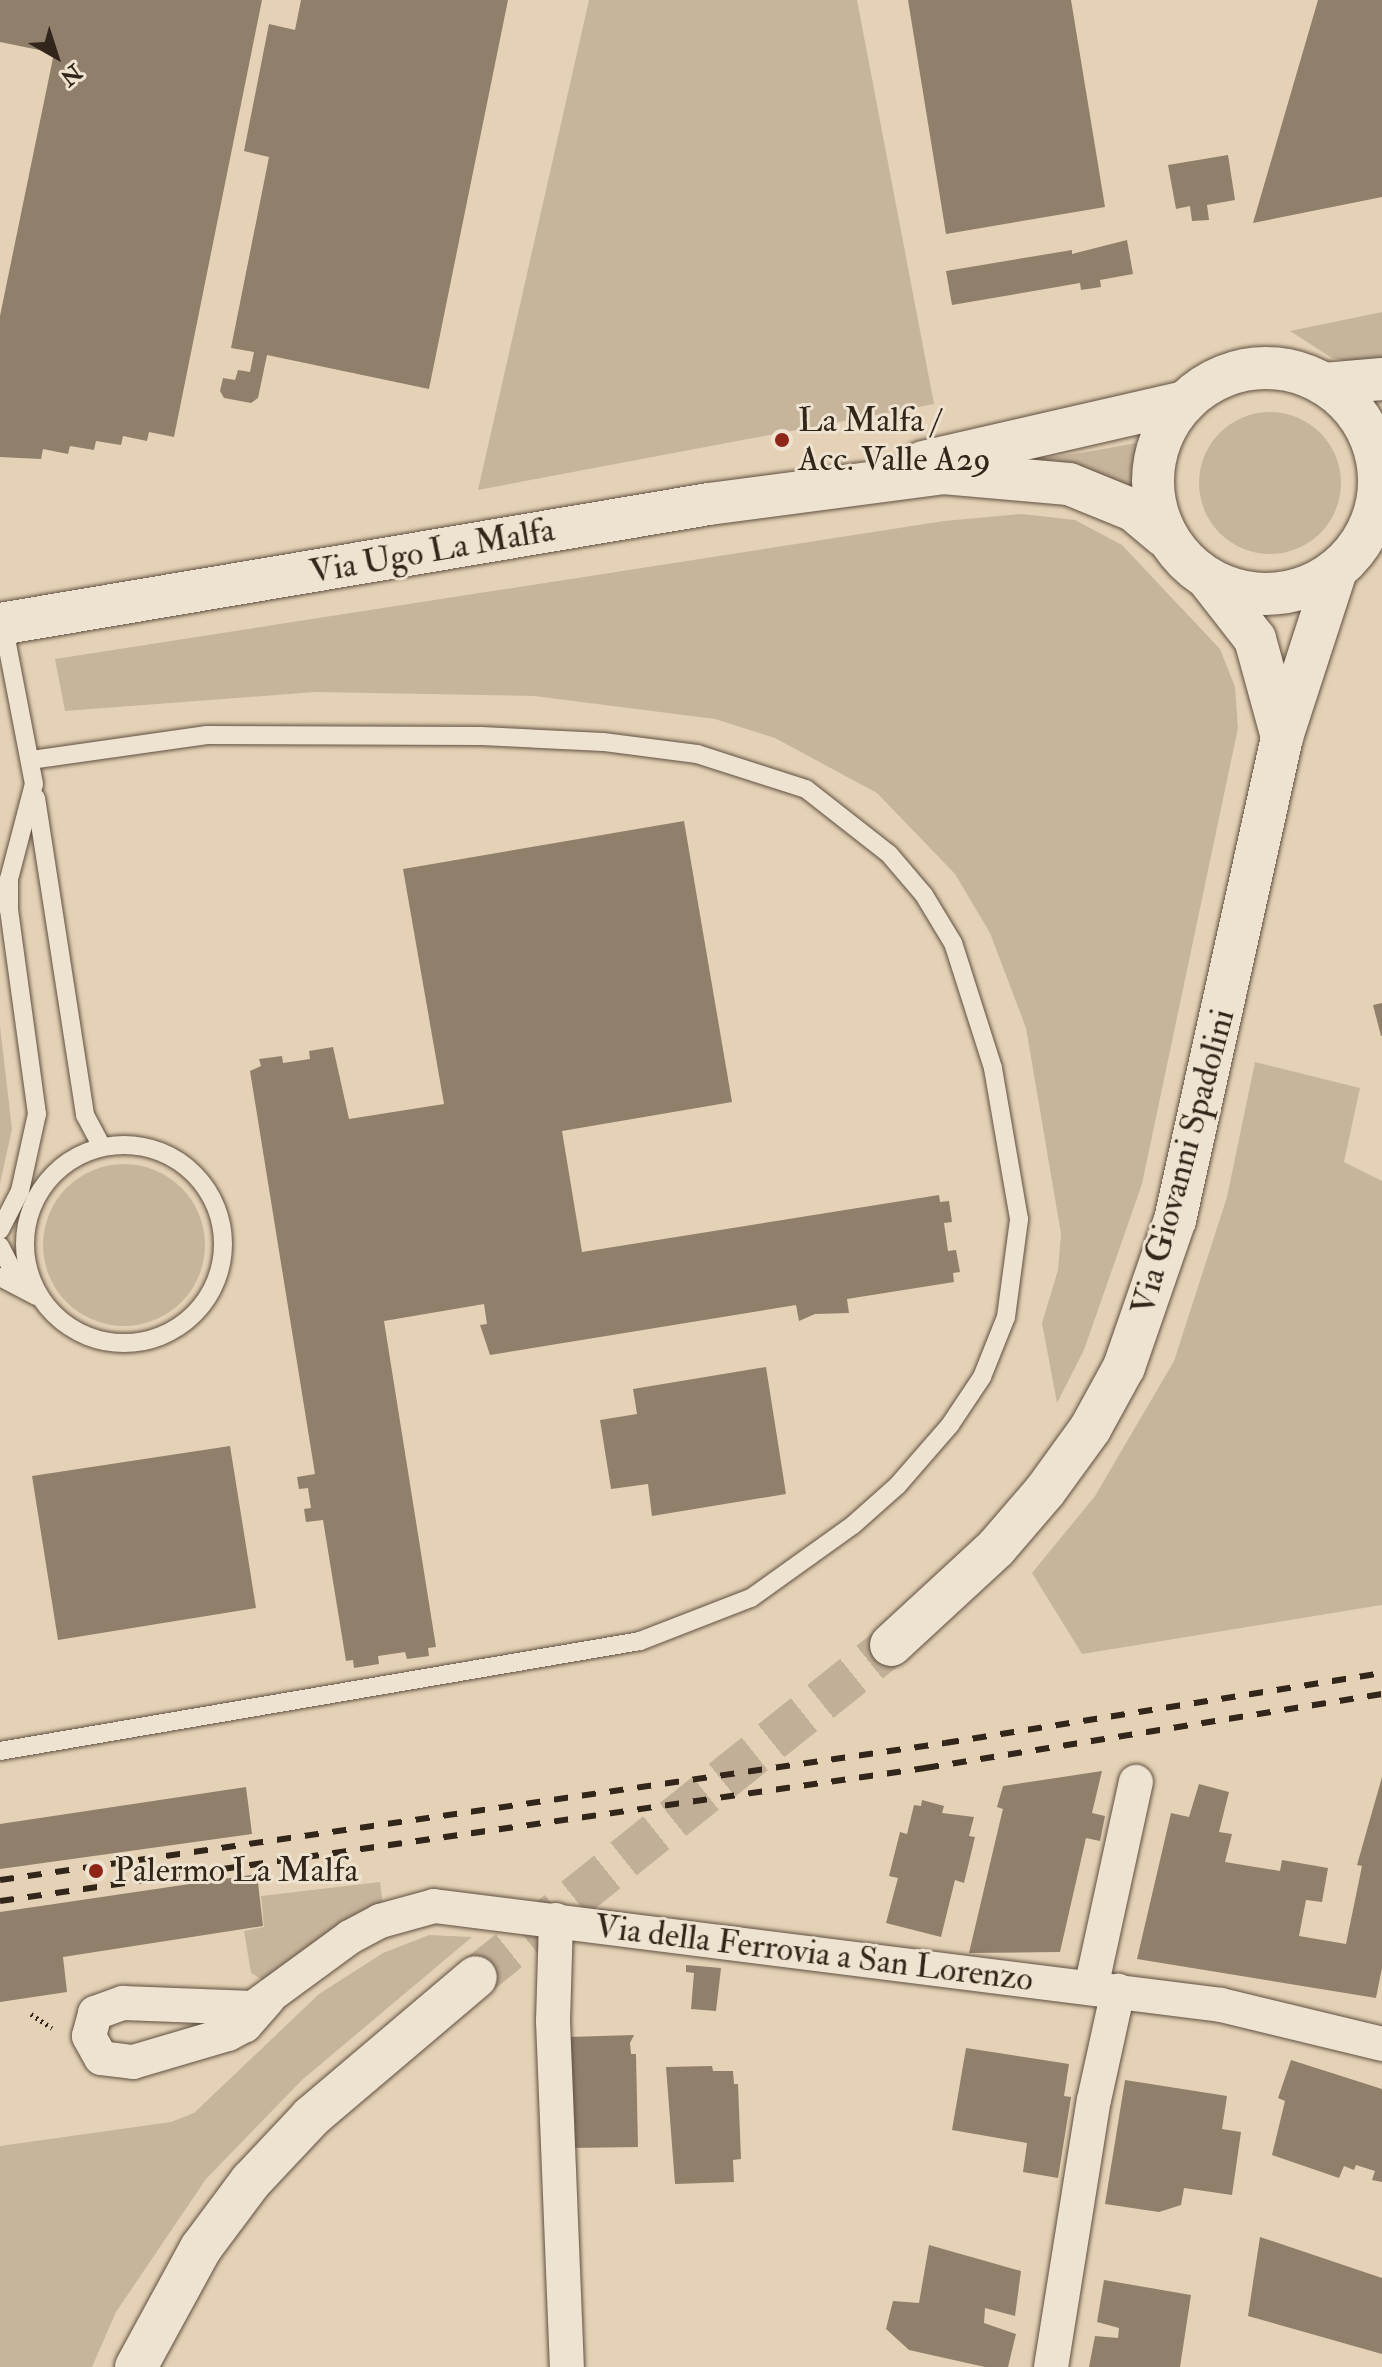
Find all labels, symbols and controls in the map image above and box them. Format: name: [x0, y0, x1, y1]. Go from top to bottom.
north arrow: [16, 16, 96, 96]
text: N: [55, 58, 88, 92]
place label: La Malfa / Acc. Valle A29: [798, 400, 991, 480]
marker: La Malfa / Acc. Valle A29: [773, 431, 791, 449]
street label: Via Ugo La Malfa: [306, 509, 558, 593]
street label: Via Giovanni Spadolini: [1123, 1005, 1243, 1319]
place label: Palermo La Malfa: [114, 1851, 358, 1891]
marker: Palermo La Malfa: [85, 1860, 107, 1882]
street label: Via della Ferrovia a San Lorenzo: [592, 1906, 1036, 2000]

